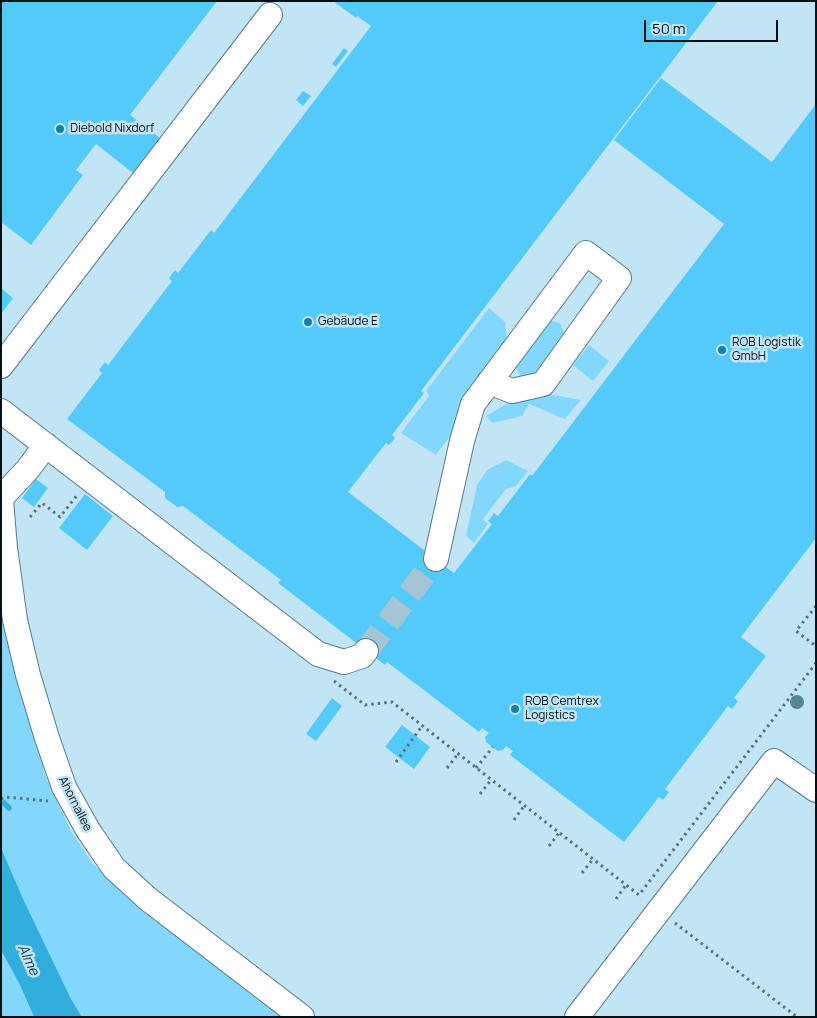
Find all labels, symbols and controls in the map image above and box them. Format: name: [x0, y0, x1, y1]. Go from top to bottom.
scale bar: [647, 10, 781, 42]
text: 50 m: [652, 18, 686, 39]
place label: Diebold Nixdorf: [70, 122, 154, 136]
marker: Diebold Nixdorf: [54, 123, 66, 135]
place label: Gebäude E: [318, 315, 378, 329]
marker: Gebäude E: [302, 316, 314, 328]
place label: ROB Logistik GmbH: [732, 336, 801, 364]
marker: ROB Logistik GmbH: [716, 344, 728, 356]
place label: ROB Cemtrex Logistics: [525, 695, 599, 723]
marker: ROB Cemtrex Logistics: [509, 703, 521, 715]
street label: Ahornallee: [55, 774, 95, 834]
water label: Alme: [14, 942, 42, 978]

